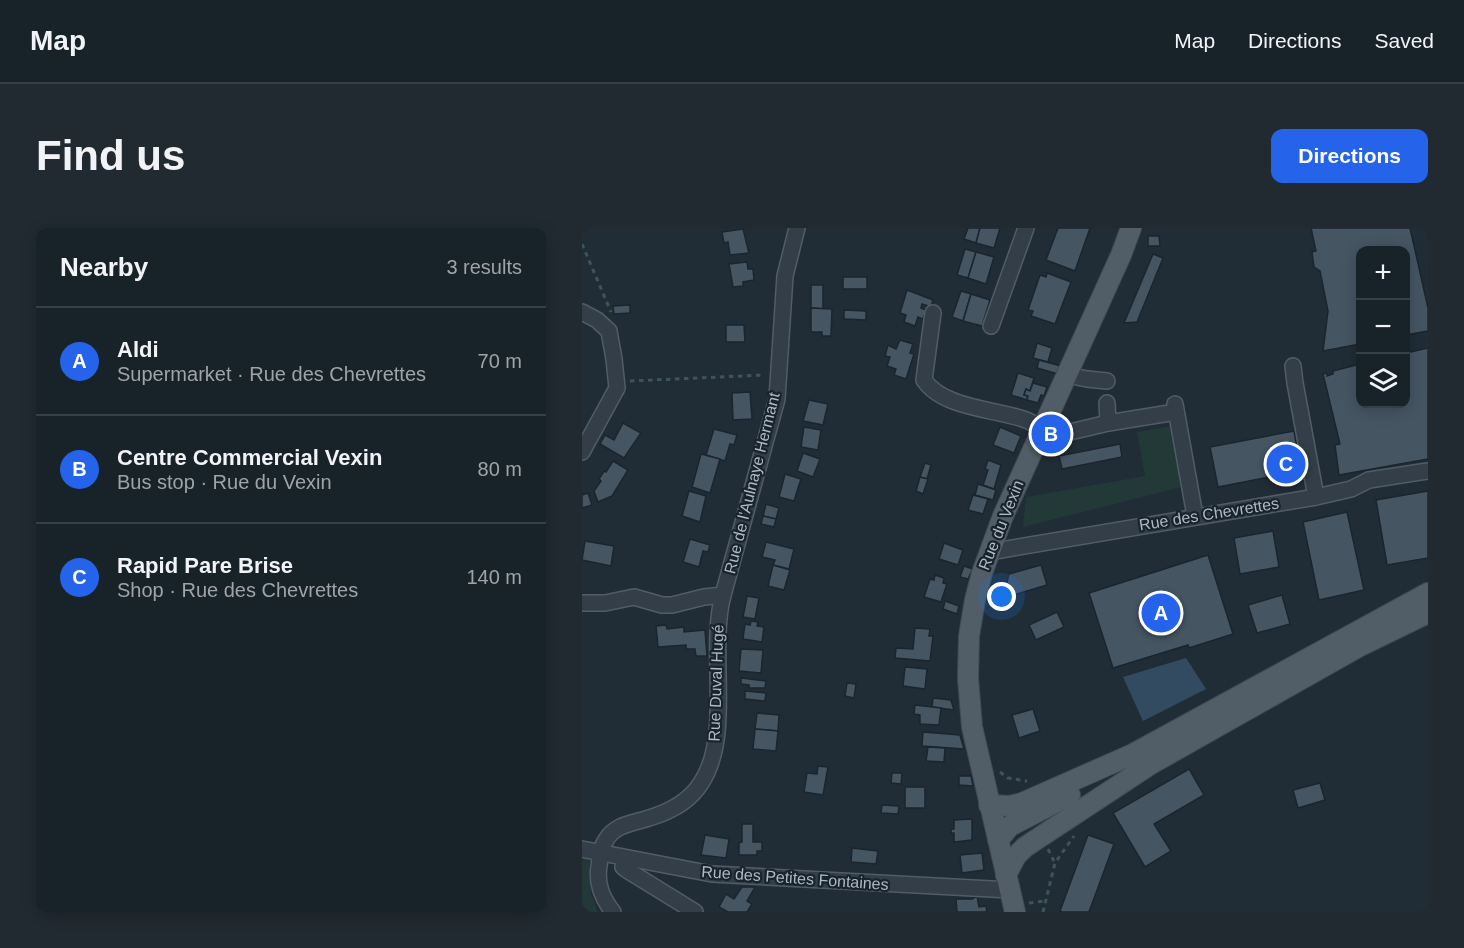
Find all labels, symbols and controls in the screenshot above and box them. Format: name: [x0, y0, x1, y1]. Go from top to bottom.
text: Map: [30, 25, 86, 56]
text: Map: [1174, 29, 1215, 52]
text: Directions: [1248, 29, 1341, 52]
text: Saved: [1374, 29, 1434, 52]
button: Directions: [1271, 129, 1428, 183]
text: Find us: [36, 132, 185, 179]
map controls: [1356, 246, 1410, 408]
button: +: [1356, 246, 1410, 300]
text: Nearby: [60, 252, 148, 282]
text: 3 results: [446, 256, 522, 278]
button: −: [1356, 300, 1410, 354]
text: Aldi: [117, 337, 159, 362]
text: A: [72, 350, 87, 372]
text: 70 m: [478, 350, 522, 372]
button: layers: [1356, 354, 1410, 408]
text: Supermarket · Rue des Chevrettes: [117, 363, 426, 385]
street label: Rue de l'Aulnaye Hermant: [721, 390, 783, 575]
pin: B: [1032, 412, 1070, 456]
pin: C: [1266, 442, 1306, 486]
text: Centre Commercial Vexin: [117, 445, 382, 470]
text: B: [72, 458, 87, 480]
text: 80 m: [478, 458, 522, 480]
text: Bus stop · Rue du Vexin: [117, 471, 332, 493]
street label: Rue du Vexin: [975, 478, 1027, 572]
street label: Rue des Chevrettes: [1138, 495, 1280, 533]
text: Rapid Pare Brise: [117, 553, 293, 578]
text: C: [72, 566, 87, 588]
text: 140 m: [466, 566, 522, 588]
text: Shop · Rue des Chevrettes: [117, 579, 358, 601]
your location: [987, 582, 1016, 611]
pin: A: [1142, 590, 1180, 636]
street label: Rue Duval Hugé: [705, 624, 727, 742]
street label: Rue des Petites Fontaines: [701, 863, 889, 893]

